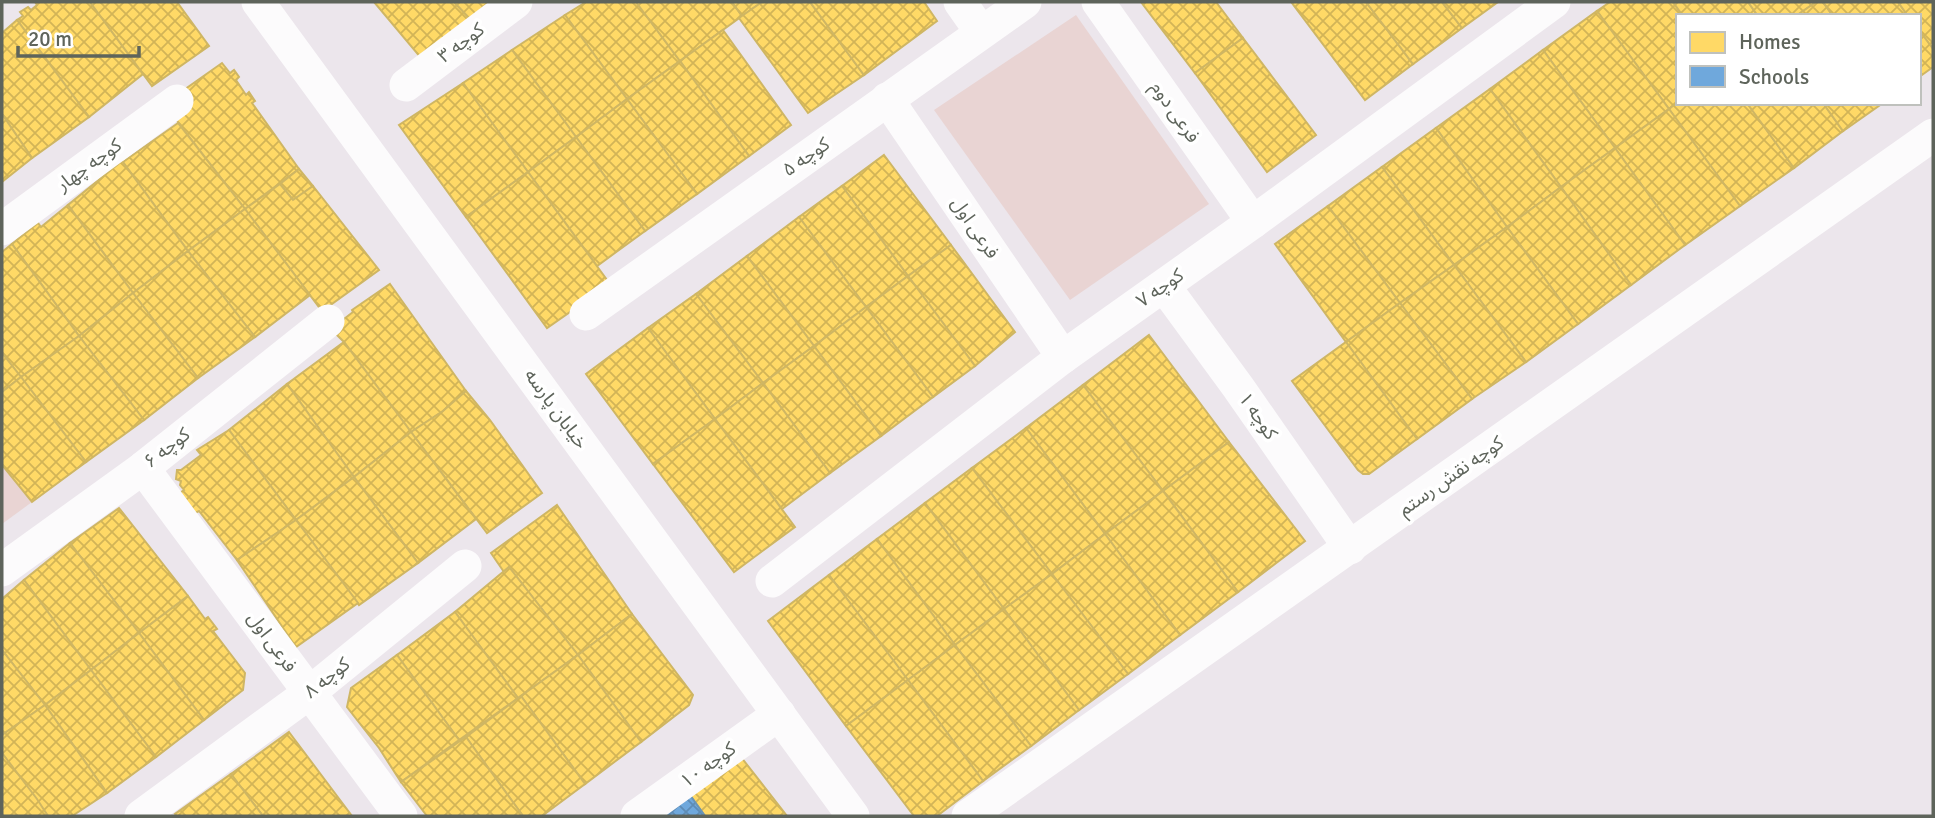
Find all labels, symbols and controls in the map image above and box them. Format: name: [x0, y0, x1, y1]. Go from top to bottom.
scale bar: [18, 14, 138, 58]
legend: [1676, 14, 1921, 105]
street label: کوچه ۳: [433, 17, 490, 68]
text: 20 m: [28, 26, 72, 52]
text: Homes: [1739, 29, 1801, 55]
text: Schools: [1739, 64, 1809, 90]
street label: فرعی دوم: [1143, 76, 1205, 149]
street label: کوچه ۵: [778, 132, 835, 182]
street label: کوچه چهار: [51, 133, 127, 197]
street label: فرعی اول: [946, 192, 1004, 264]
street label: کوچه ۷: [1132, 263, 1189, 313]
street label: خیابان پارسه: [519, 364, 593, 454]
street label: کوچه ۱: [1233, 388, 1283, 445]
street label: کوچه ۶: [139, 422, 196, 474]
street label: کوچه نقش رستم: [1394, 430, 1510, 523]
street label: فرعی اول: [242, 607, 302, 677]
street label: کوچه ۸: [299, 651, 356, 704]
street label: کوچه ۱۰: [675, 736, 742, 793]

